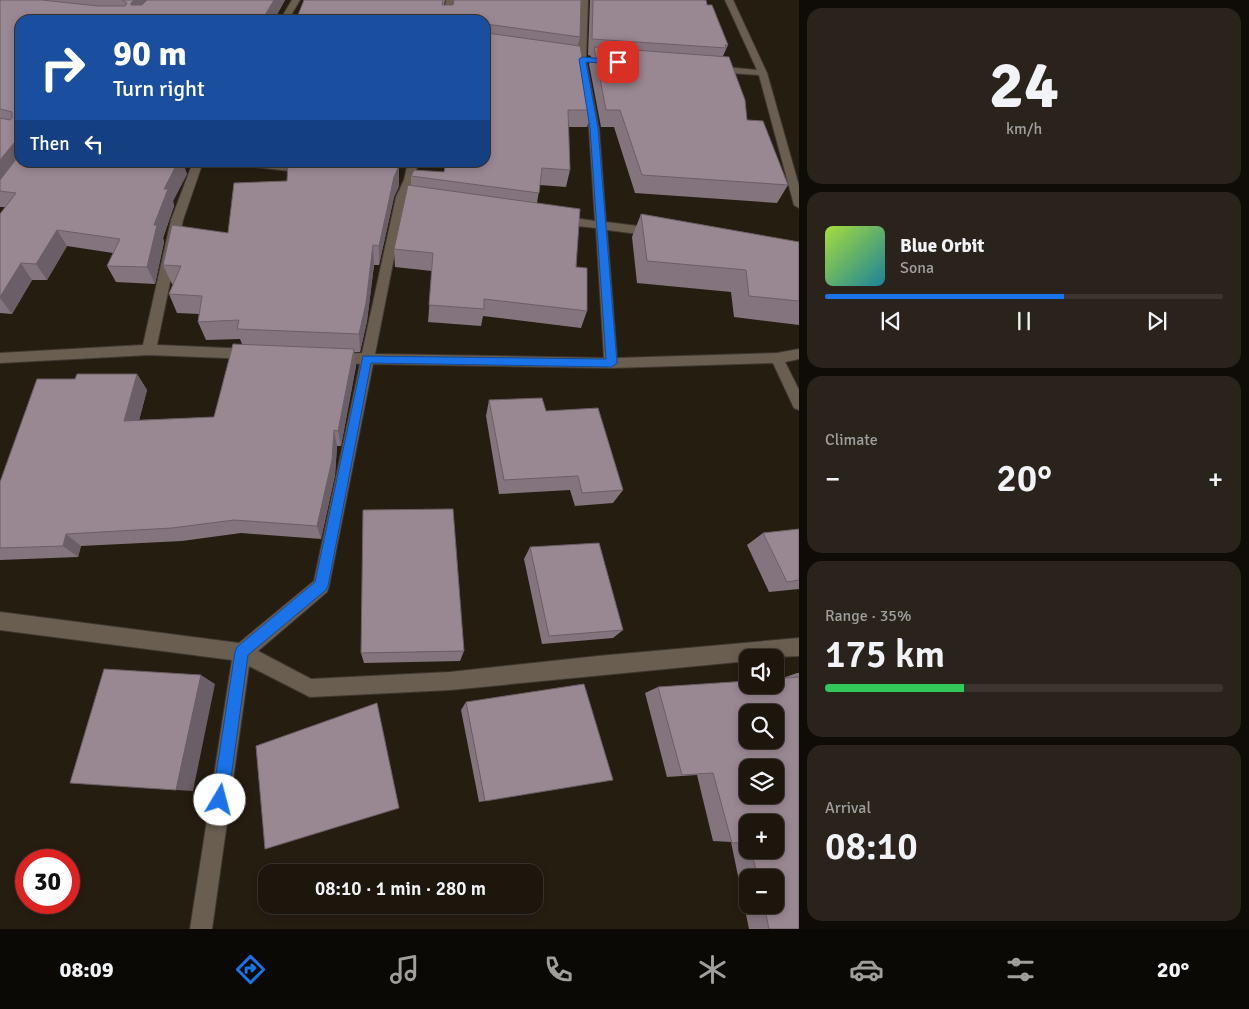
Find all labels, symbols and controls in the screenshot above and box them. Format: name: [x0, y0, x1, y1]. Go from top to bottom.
text: 90 m: [113, 32, 187, 75]
icon: right: [30, 35, 95, 100]
pin: [597, 41, 639, 83]
text: 24: [989, 46, 1059, 126]
icon: arrive: [604, 48, 632, 76]
text: Turn right: [113, 75, 205, 102]
text: km/h: [1006, 119, 1042, 139]
icon: left: [80, 130, 108, 158]
text: Then: [30, 132, 70, 156]
text: Blue Orbit: [900, 234, 984, 258]
text: Sona: [900, 258, 934, 278]
icon: previous: [877, 307, 905, 335]
icon: pause: [1010, 307, 1038, 335]
icon: next: [1143, 307, 1171, 335]
text: Climate: [825, 430, 878, 450]
text: 20°: [996, 455, 1052, 502]
text: −: [825, 462, 840, 496]
text: +: [1208, 462, 1223, 496]
text: Range · 35%: [825, 606, 911, 626]
text: 175 km: [825, 631, 945, 678]
map controls: [739, 649, 784, 914]
button: sound: [739, 649, 784, 694]
button: search: [739, 704, 784, 749]
button: layers: [739, 759, 784, 804]
position arrow: [193, 773, 245, 825]
text: Arrival: [825, 798, 871, 818]
button: +: [739, 814, 784, 859]
text: 08:10: [825, 823, 918, 870]
speed limit sign: 30: [15, 849, 80, 914]
button: −: [739, 869, 784, 914]
text: 08:10 · 1 min · 280 m: [315, 877, 486, 901]
icon: directions: [233, 952, 268, 987]
icon: music: [387, 952, 422, 987]
icon: phone: [541, 952, 576, 987]
icon: climate: [695, 952, 730, 987]
icon: car: [849, 952, 884, 987]
icon: filters: [1003, 952, 1038, 987]
text: 08:09: [60, 956, 114, 983]
text: 20°: [1157, 956, 1189, 983]

